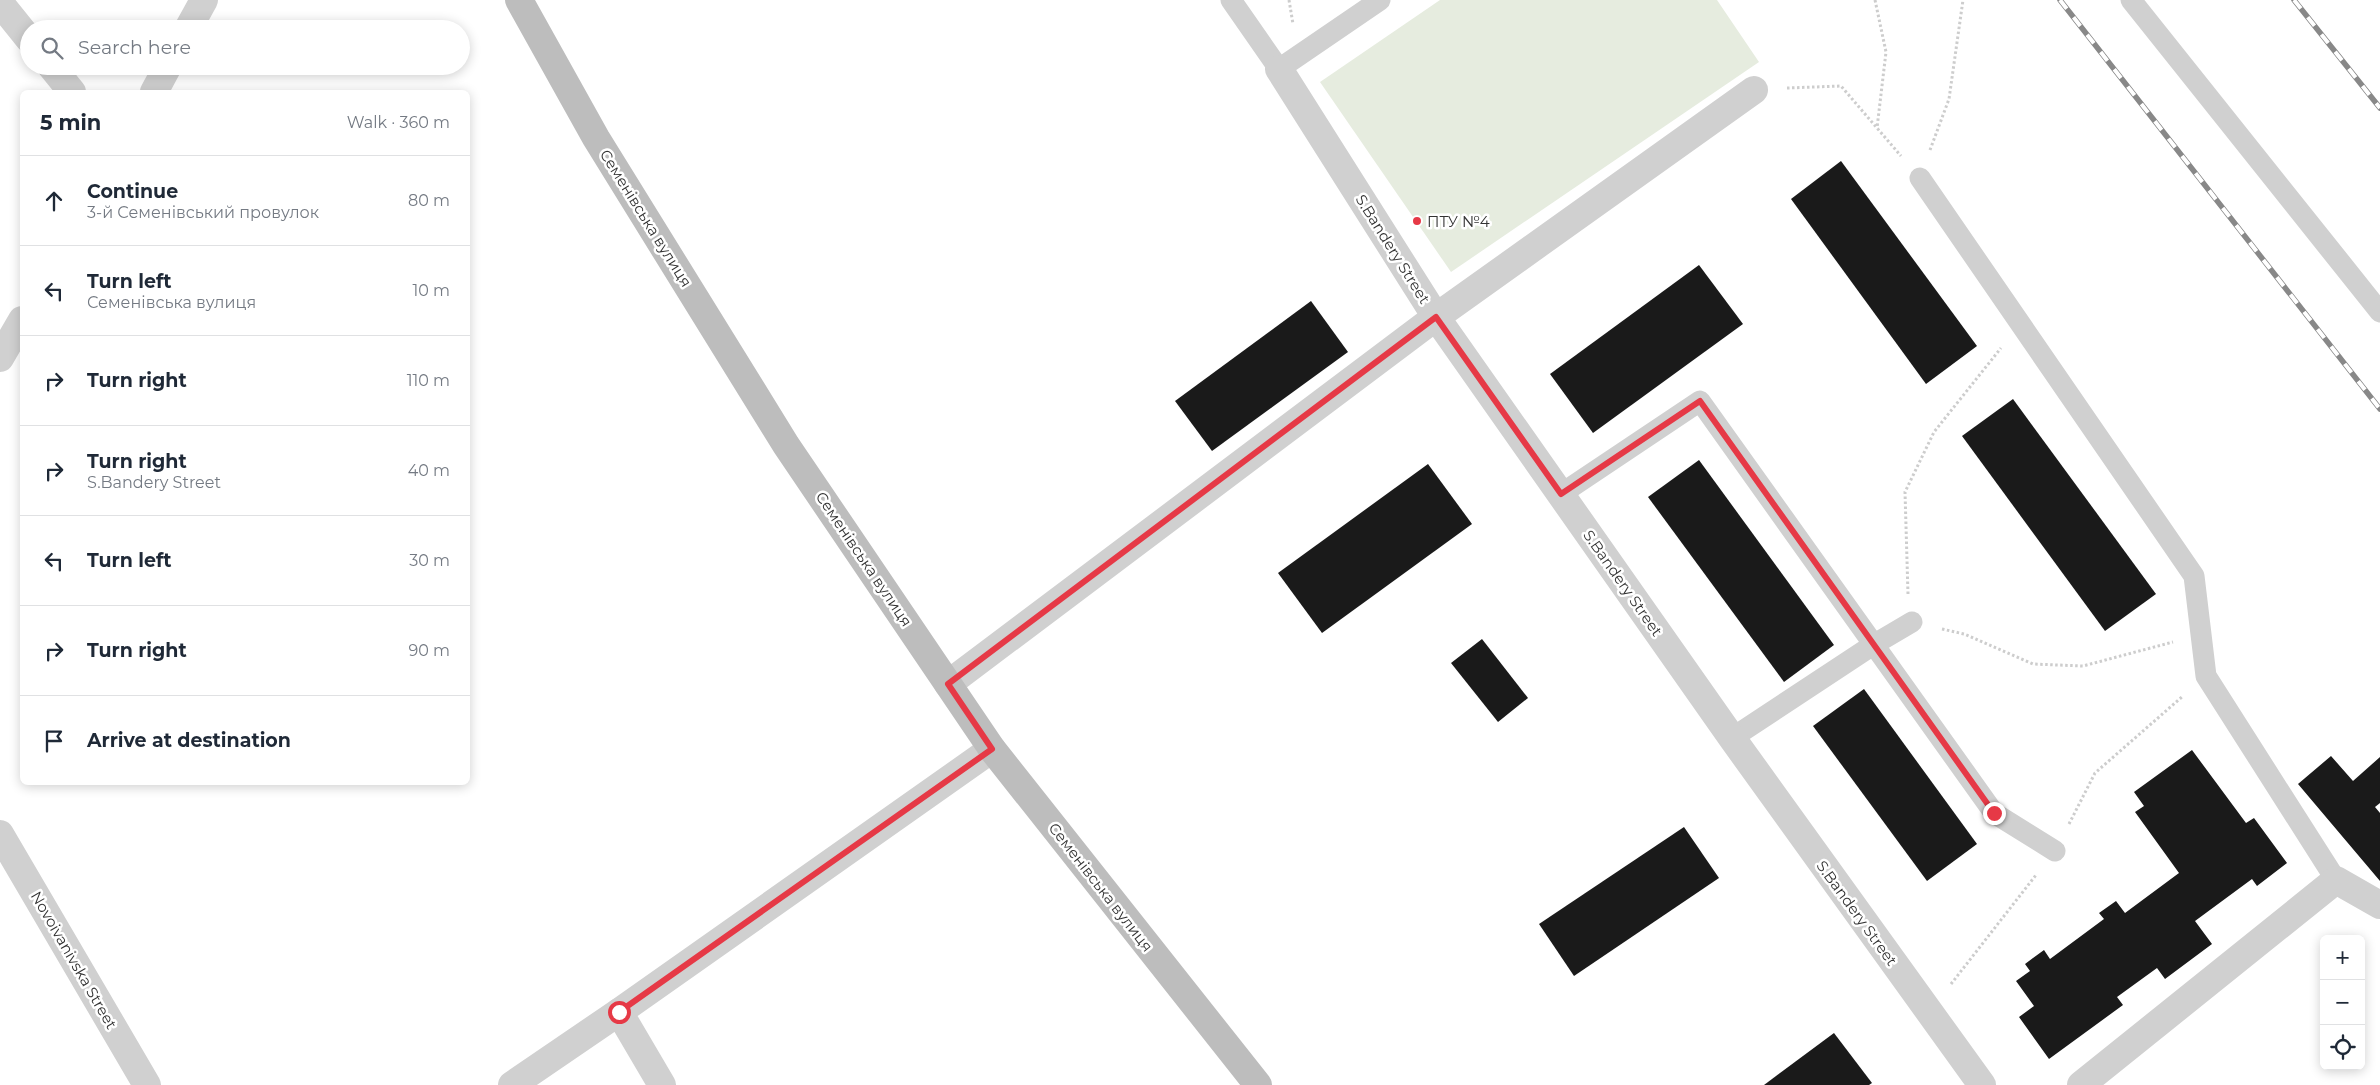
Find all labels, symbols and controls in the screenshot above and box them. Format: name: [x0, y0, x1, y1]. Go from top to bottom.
search box: [20, 20, 470, 75]
icon: search: [38, 34, 66, 62]
text: Search here: [78, 36, 191, 59]
text: 5 min: [40, 110, 101, 135]
text: Walk · 360 m: [347, 113, 450, 132]
street label: Семенівська вулиця: [596, 146, 696, 290]
text: Continue: [87, 180, 178, 203]
icon: ahead: [40, 187, 68, 215]
text: 80 m: [408, 191, 450, 210]
street label: S.Bandery Street: [1352, 191, 1434, 307]
text: 3-й Семенівський провулок: [87, 203, 319, 222]
place label: ПТУ №4: [1427, 212, 1490, 231]
marker: ПТУ №4: [1411, 215, 1423, 227]
text: Turn left: [87, 270, 172, 293]
icon: left: [40, 277, 68, 305]
text: 10 m: [412, 281, 450, 300]
text: Семенівська вулиця: [87, 293, 256, 312]
icon: right: [40, 367, 68, 395]
text: Turn right: [87, 369, 187, 392]
text: 110 m: [407, 371, 450, 390]
text: Turn right: [87, 450, 187, 473]
icon: right: [40, 457, 68, 485]
text: 40 m: [408, 461, 450, 480]
text: S.Bandery Street: [87, 473, 221, 492]
street label: Семенівська вулиця: [812, 488, 916, 630]
street label: S.Bandery Street: [1579, 526, 1667, 640]
icon: left: [40, 547, 68, 575]
text: Turn left: [87, 549, 172, 572]
text: 30 m: [409, 551, 450, 570]
icon: right: [40, 637, 68, 665]
text: Turn right: [87, 639, 187, 662]
text: 90 m: [408, 641, 450, 660]
icon: arrive: [40, 727, 68, 755]
text: Arrive at destination: [87, 729, 291, 752]
route end: [1983, 802, 2006, 825]
street label: Семенівська вулиця: [1045, 819, 1157, 955]
street label: S.Bandery Street: [1812, 857, 1902, 969]
street label: Novoivanivska Street: [27, 888, 121, 1032]
map controls: [2320, 935, 2365, 1070]
button: +: [2320, 935, 2365, 980]
button: −: [2320, 980, 2365, 1025]
route start: [608, 1001, 631, 1024]
button: locate: [2320, 1025, 2365, 1070]

